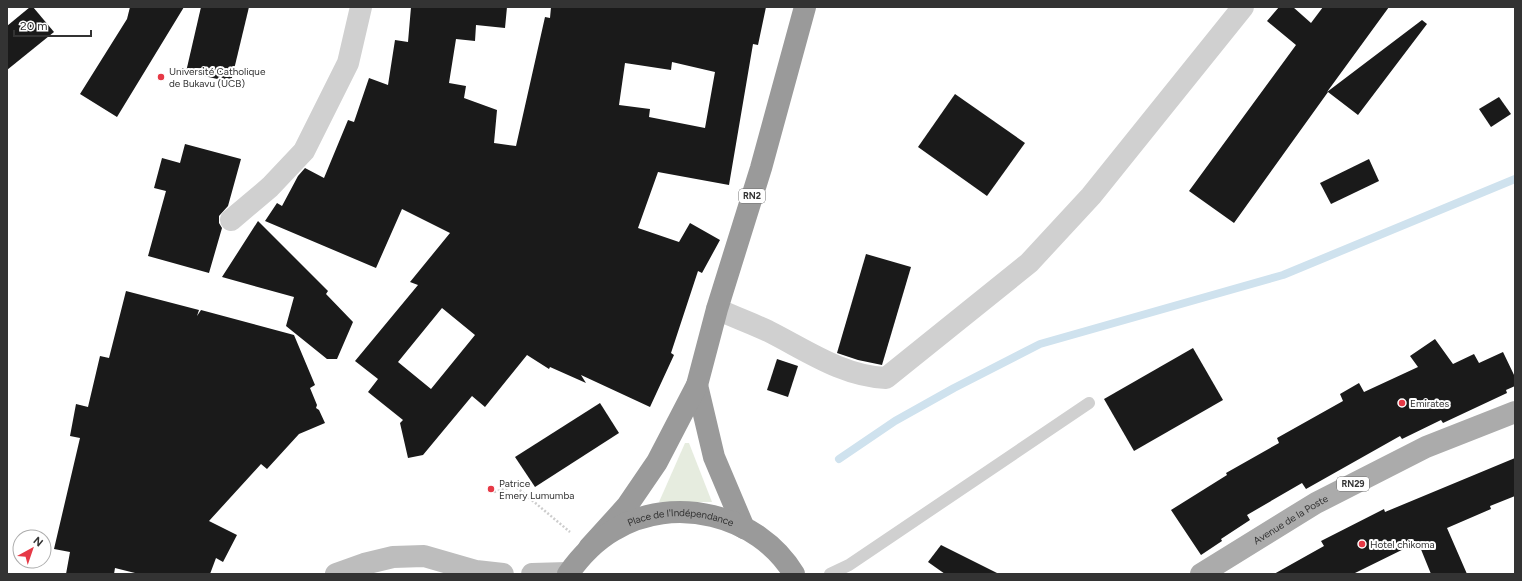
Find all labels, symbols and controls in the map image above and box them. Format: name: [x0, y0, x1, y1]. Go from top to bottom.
scale bar: [14, 12, 91, 38]
text: 20 m: [20, 19, 48, 33]
place label: Université Catholique de Bukavu (UCB): [169, 65, 266, 90]
marker: Université Catholique de Bukavu (UCB): [156, 72, 166, 82]
road number: RN2: [739, 189, 765, 203]
place label: Emirates: [1410, 397, 1449, 410]
marker: Emirates: [1397, 398, 1407, 408]
place label: Patrice Emery Lumumba: [499, 477, 574, 502]
road number: RN29: [1337, 477, 1369, 491]
marker: Patrice Emery Lumumba: [486, 484, 496, 494]
street label: Avenue de la Poste: [1251, 492, 1331, 547]
street label: Place de l'Indépendance: [625, 506, 736, 530]
north arrow: [12, 529, 52, 569]
text: N: [31, 534, 46, 549]
place label: Hotel chikoma: [1370, 538, 1435, 551]
marker: Hotel chikoma: [1357, 539, 1367, 549]

